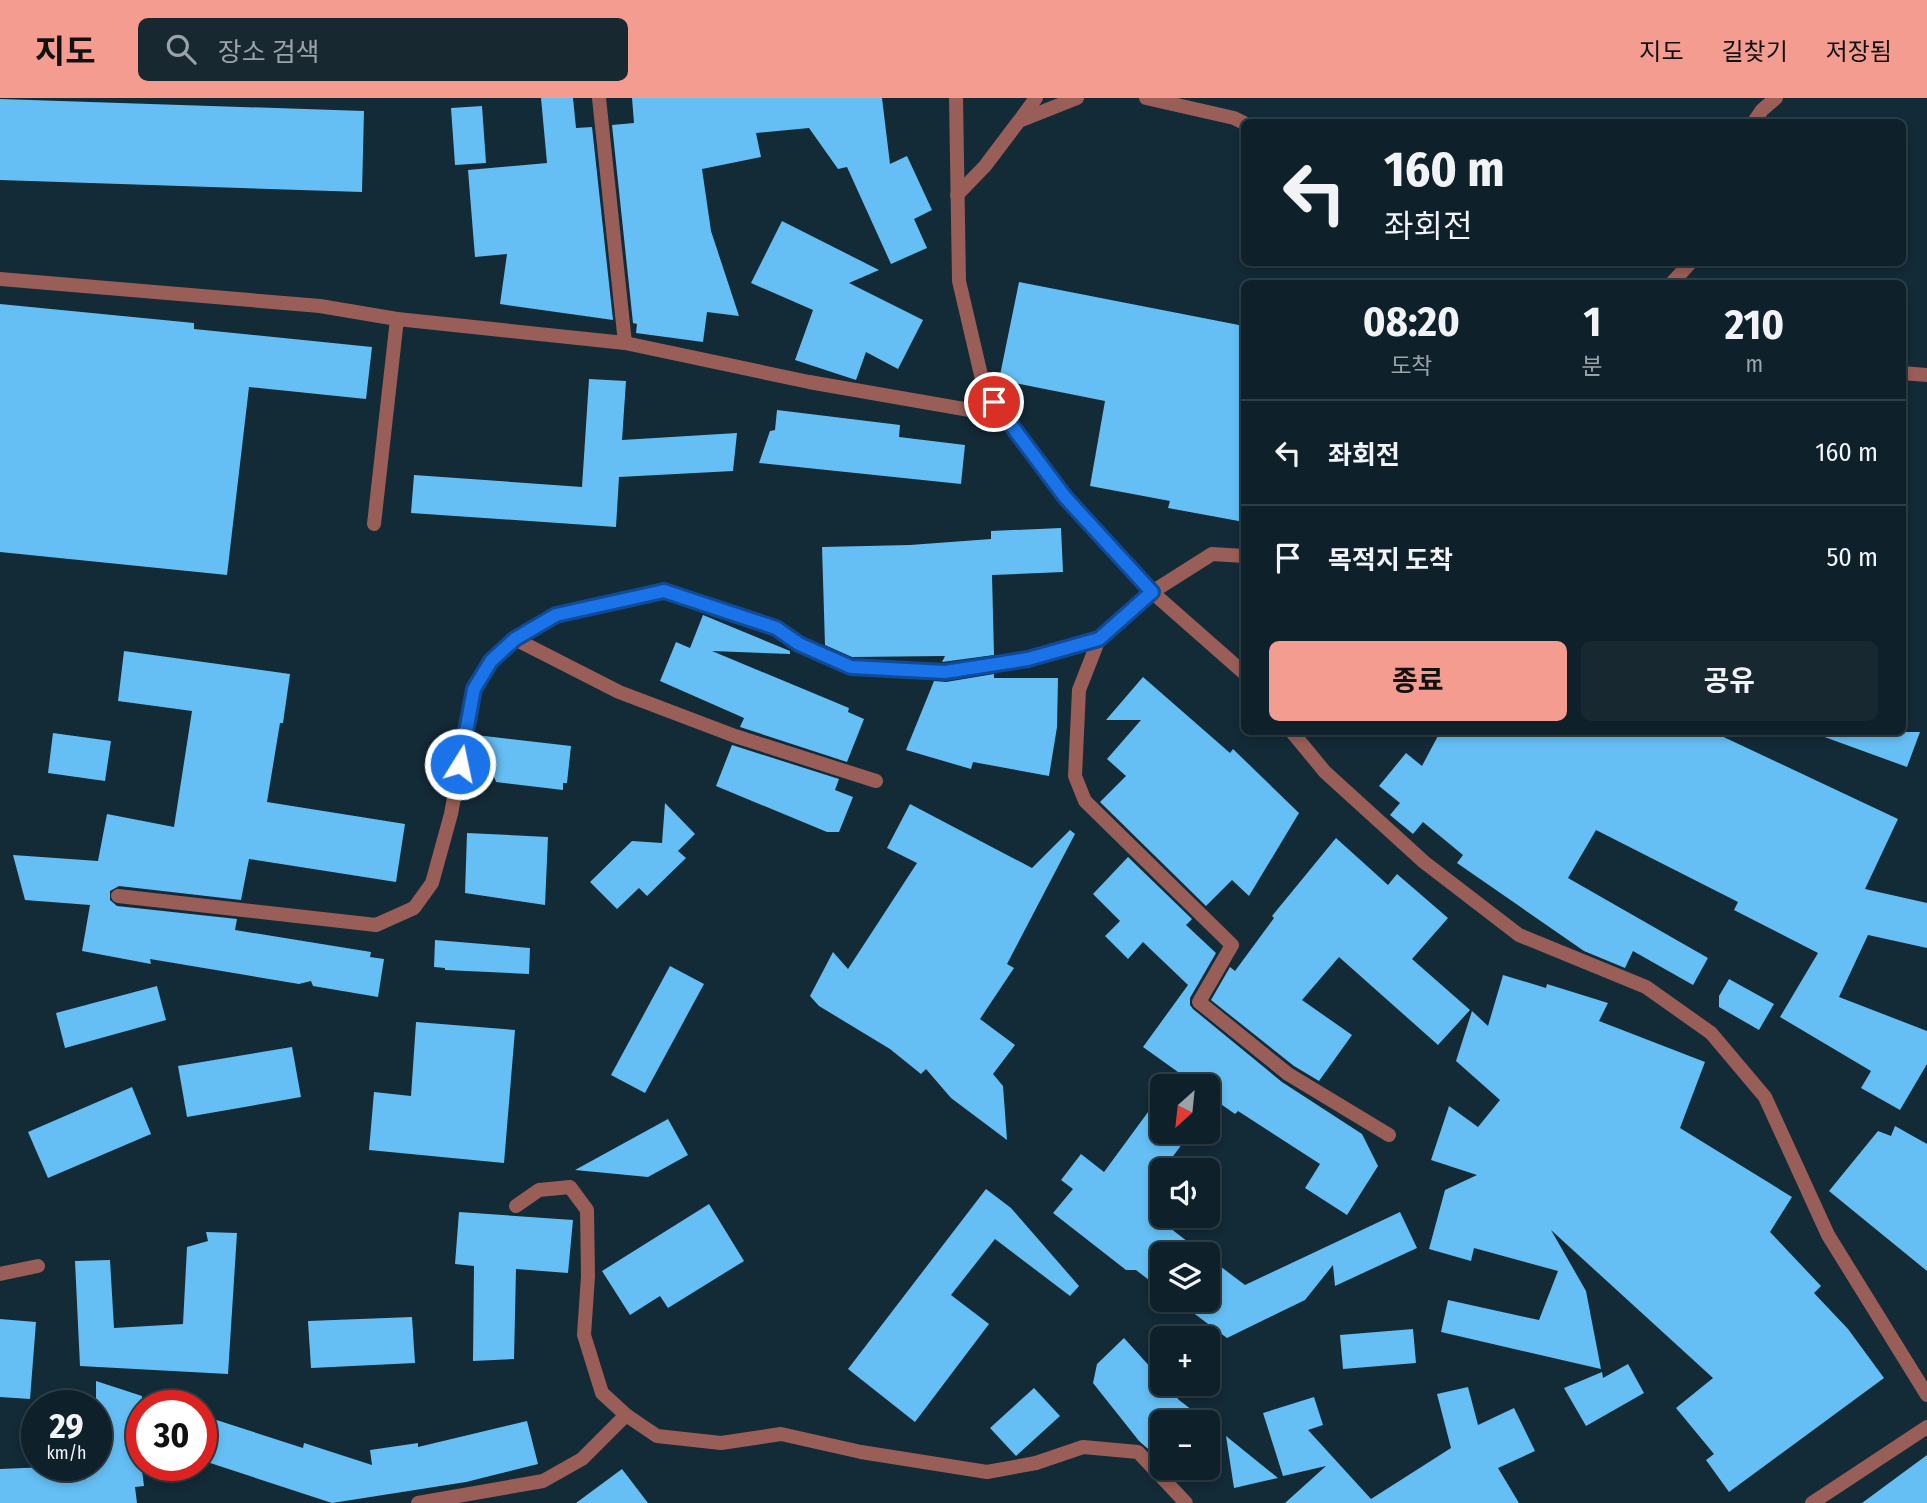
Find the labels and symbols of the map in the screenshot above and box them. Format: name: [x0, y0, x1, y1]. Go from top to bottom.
pin: [964, 372, 1024, 432]
position arrow: [423, 727, 497, 801]
north arrow: [1150, 1074, 1220, 1144]
speed limit sign: 30: [126, 1390, 217, 1481]

